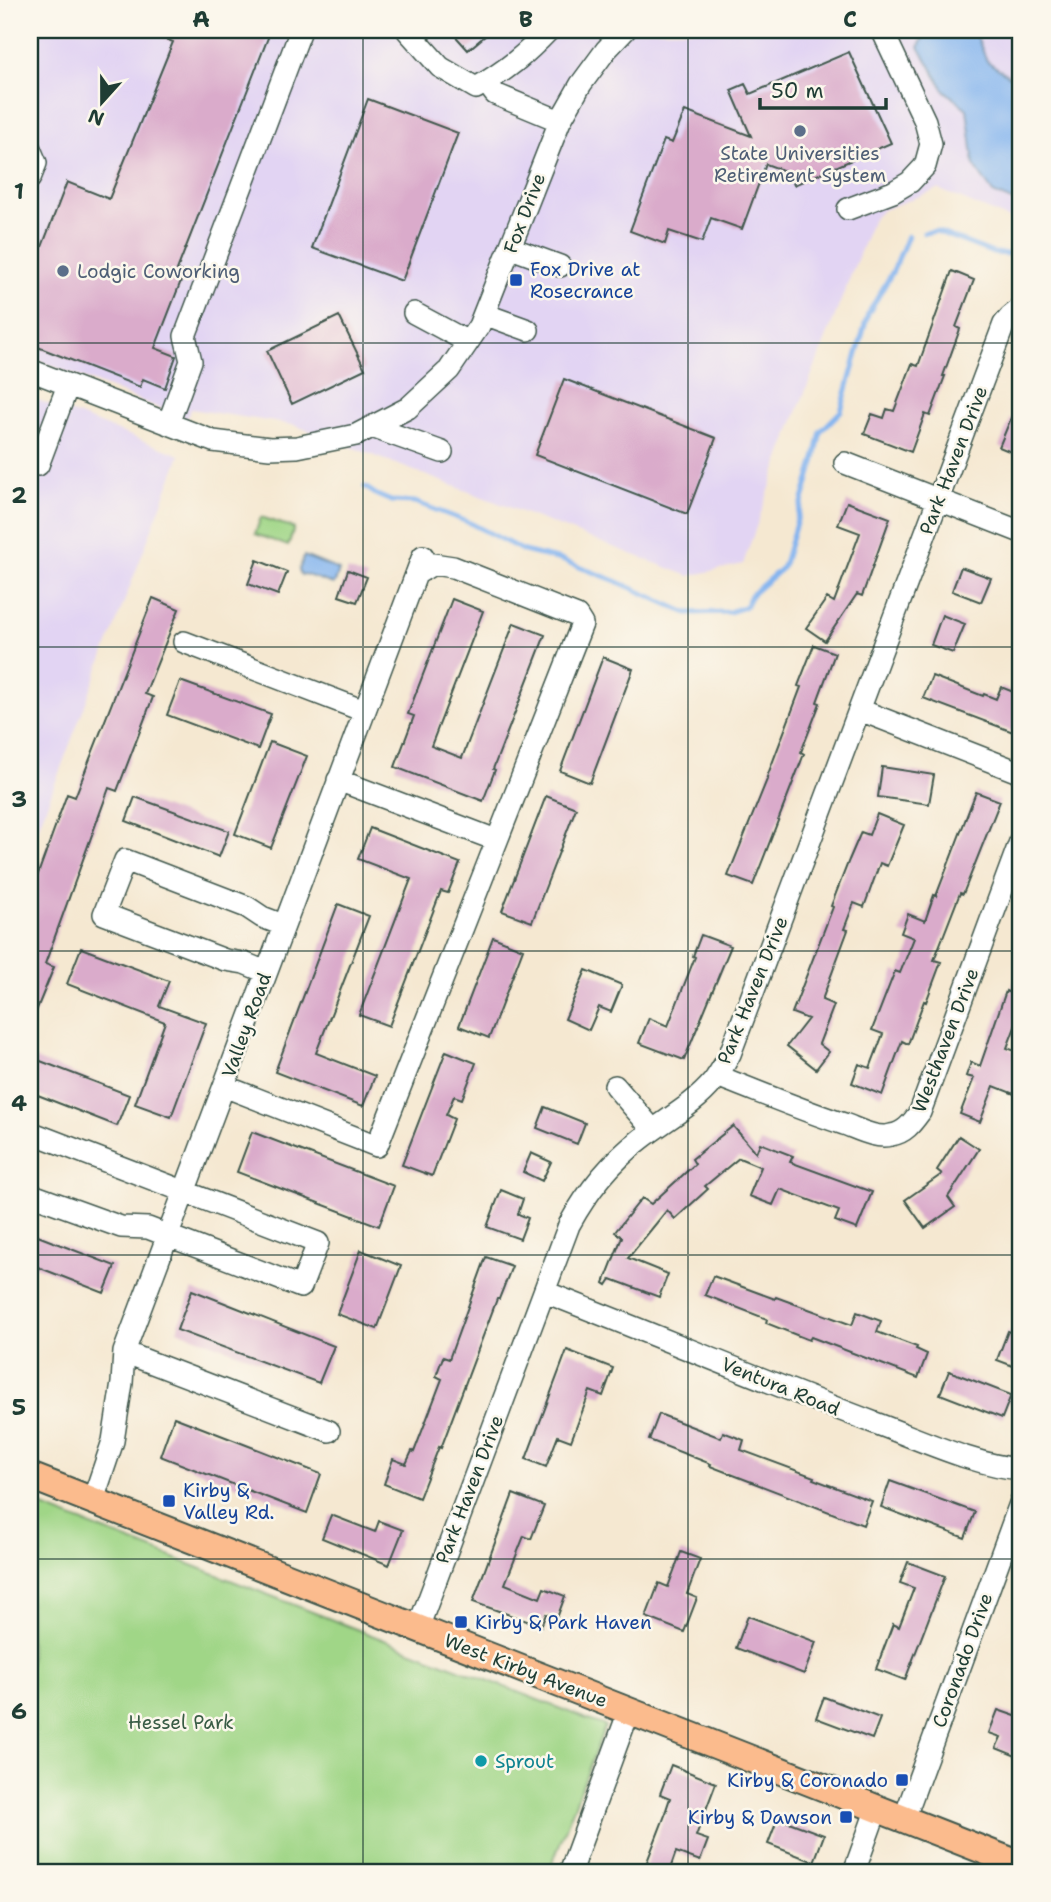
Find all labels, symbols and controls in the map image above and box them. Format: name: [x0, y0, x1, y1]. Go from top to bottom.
text: A: [192, 4, 210, 34]
text: B: [519, 4, 533, 34]
text: C: [843, 4, 857, 34]
north arrow: [66, 66, 136, 136]
scale bar: [760, 66, 886, 110]
text: 50 m: [771, 77, 824, 105]
text: N: [85, 103, 108, 132]
marker: State Universities Retirement System: [792, 123, 808, 139]
place label: State Universities Retirement System: [714, 141, 886, 188]
street label: Fox Drive: [498, 169, 551, 257]
text: 1: [14, 176, 24, 206]
place label: Fox Drive at Rosecrance: [530, 257, 641, 304]
place label: Lodgic Coworking: [77, 259, 240, 284]
marker: Lodgic Coworking: [55, 263, 71, 279]
marker: Fox Drive at Rosecrance: [508, 272, 524, 288]
street label: Park Haven Drive: [914, 382, 993, 538]
text: 2: [11, 480, 27, 510]
text: 3: [11, 784, 27, 814]
street label: Park Haven Drive: [711, 913, 794, 1068]
street label: Westhaven Drive: [906, 964, 985, 1116]
street label: Valley Road: [216, 969, 277, 1081]
text: 4: [11, 1088, 27, 1118]
street label: Ventura Road: [718, 1351, 844, 1422]
text: 5: [12, 1392, 26, 1422]
street label: Park Haven Drive: [430, 1411, 509, 1567]
place label: Kirby & Valley Rd.: [183, 1478, 274, 1525]
marker: Kirby & Valley Rd.: [161, 1493, 177, 1509]
street label: Coronado Drive: [927, 1589, 998, 1731]
place label: Kirby & Park Haven: [475, 1610, 652, 1635]
marker: Kirby & Park Haven: [453, 1614, 469, 1630]
street label: West Kirby Avenue: [441, 1628, 611, 1713]
text: 6: [11, 1696, 27, 1726]
park label: Hessel Park: [128, 1710, 234, 1735]
place label: Sprout: [495, 1749, 554, 1774]
marker: Sprout: [473, 1753, 489, 1769]
place label: Kirby & Coronado: [727, 1768, 888, 1793]
marker: Kirby & Coronado: [894, 1772, 910, 1788]
place label: Kirby & Dawson: [688, 1805, 832, 1830]
marker: Kirby & Dawson: [838, 1809, 854, 1825]

